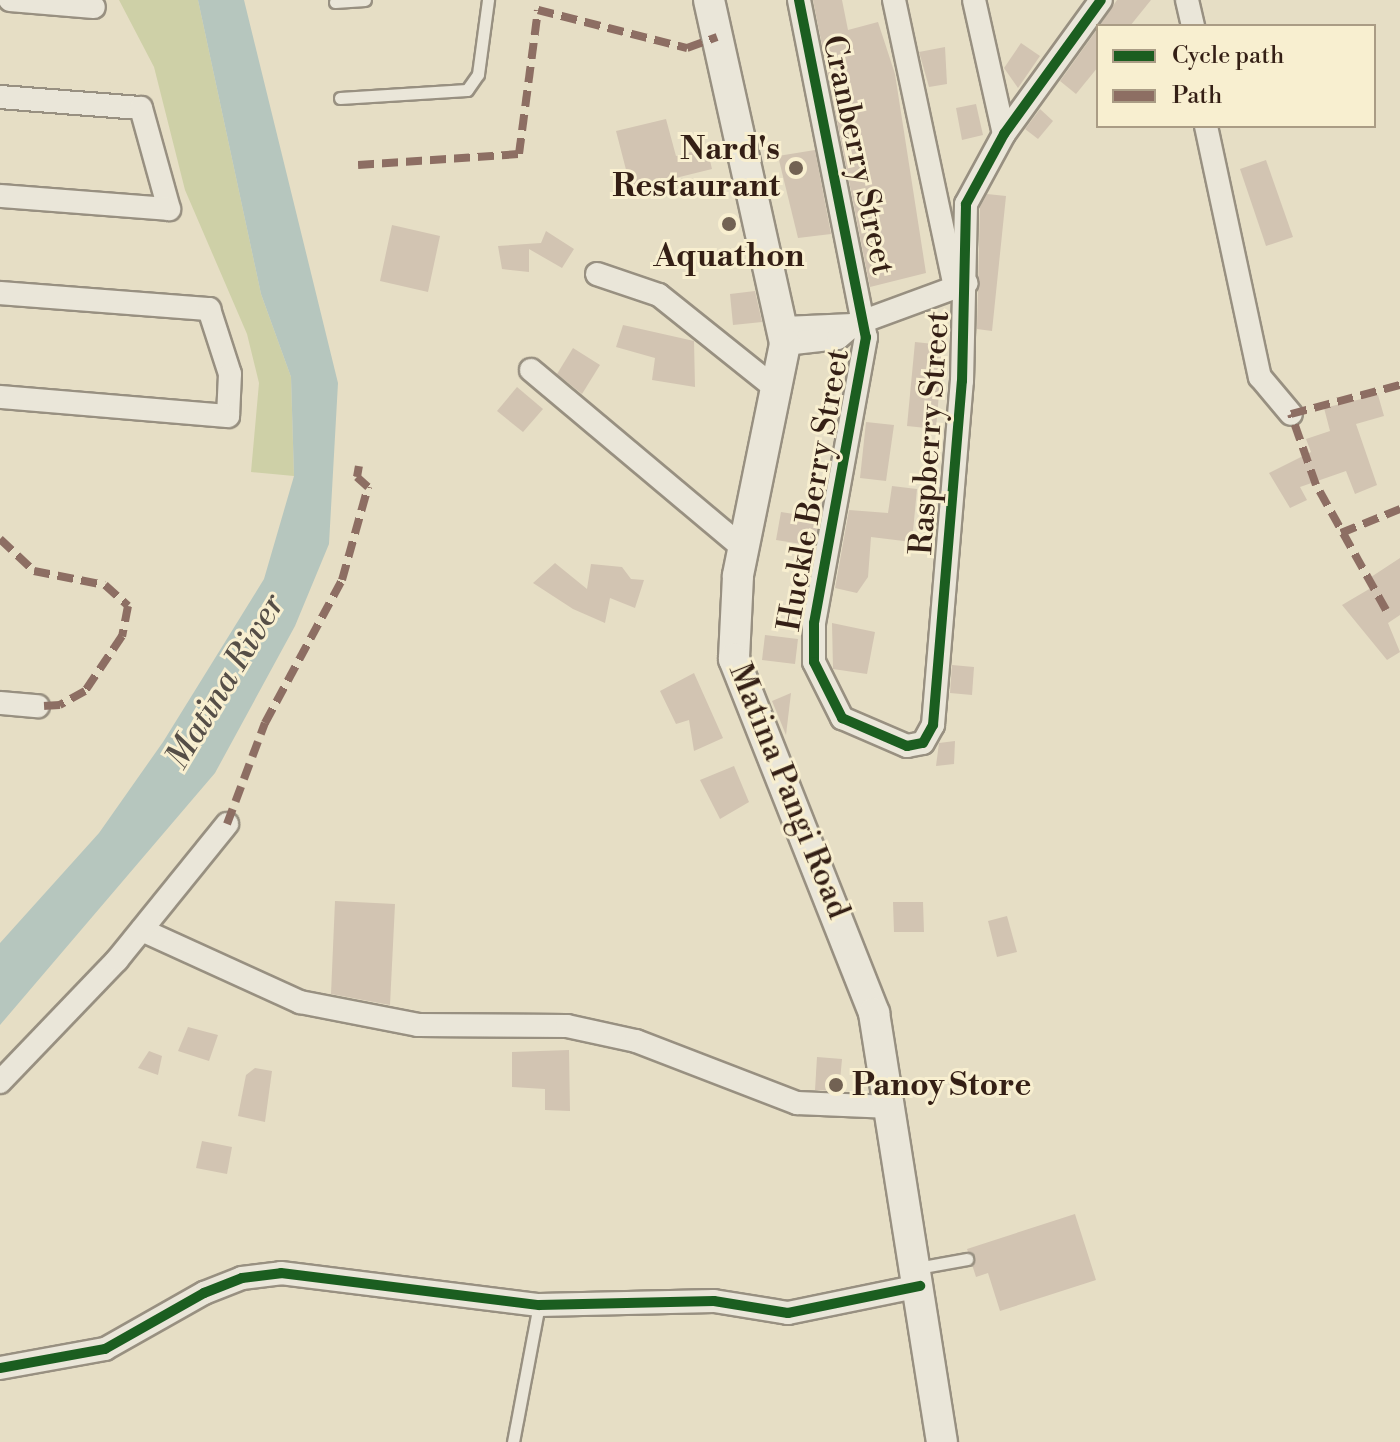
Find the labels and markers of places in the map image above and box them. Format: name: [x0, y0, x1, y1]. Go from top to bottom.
place label: Nard's Restaurant: [612, 131, 780, 206]
marker: Nard's Restaurant: [787, 159, 805, 177]
marker: Aquathon: [720, 215, 738, 233]
place label: Aquathon: [654, 237, 804, 275]
place label: Panoy Store: [852, 1066, 1031, 1104]
marker: Panoy Store: [827, 1076, 845, 1094]

